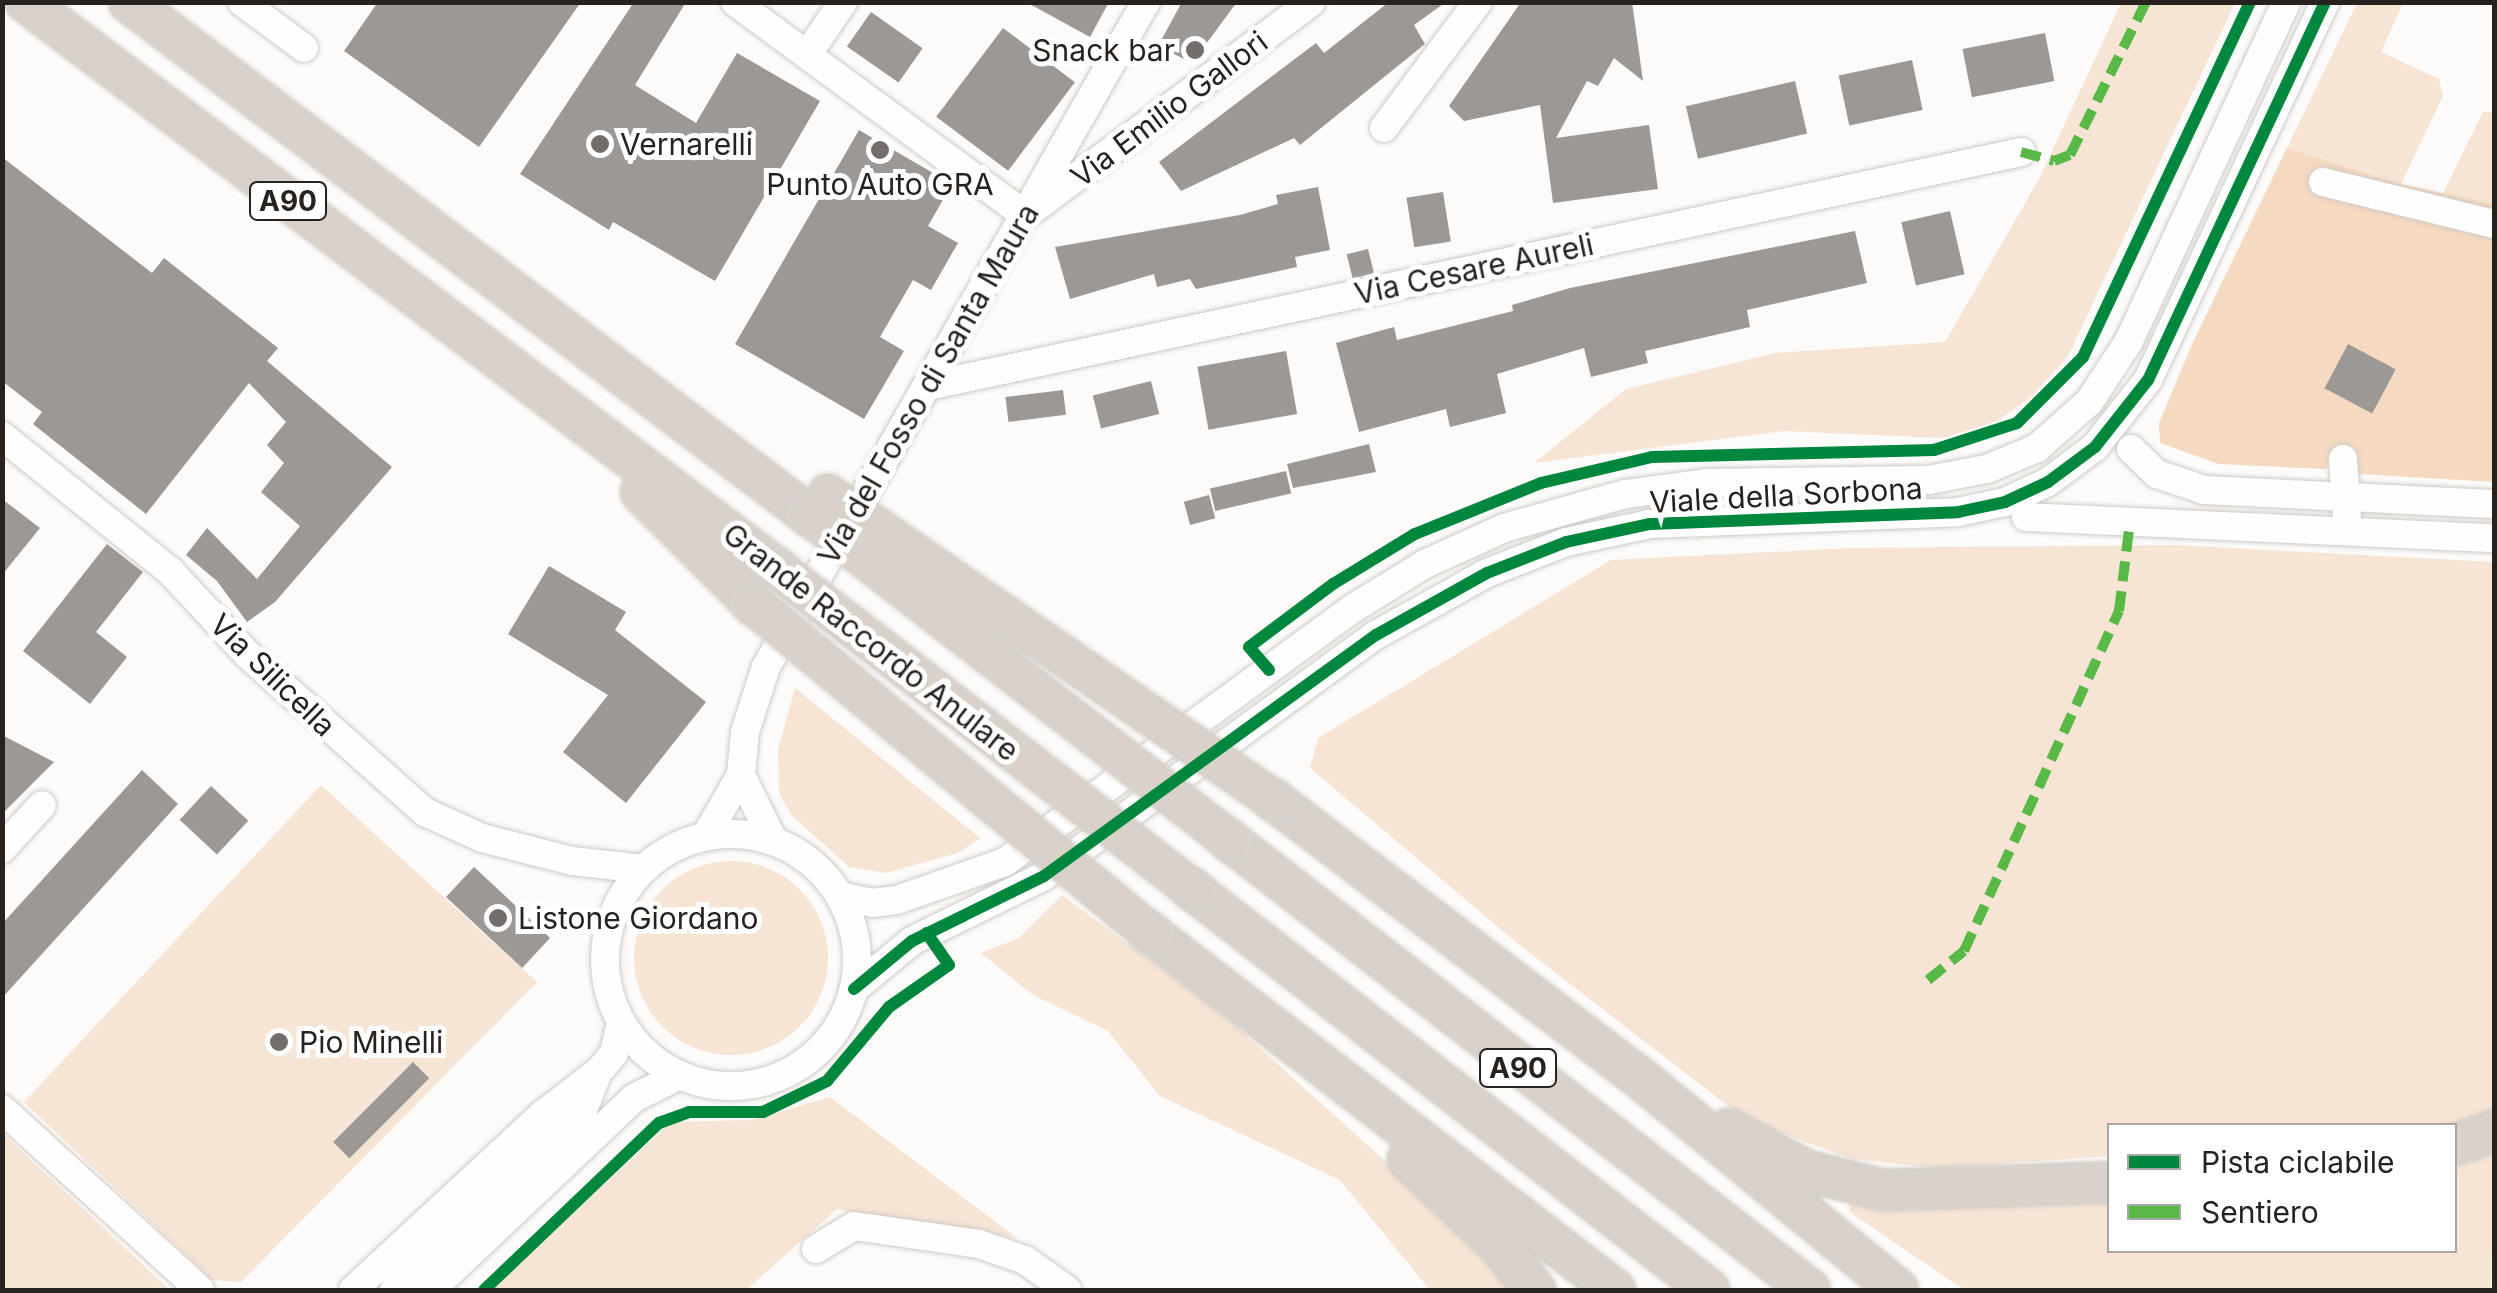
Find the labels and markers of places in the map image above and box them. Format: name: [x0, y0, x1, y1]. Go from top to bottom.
place label: Snack bar: [1032, 32, 1175, 68]
marker: Snack bar: [1184, 39, 1206, 61]
place label: Vernarelli: [620, 126, 753, 162]
marker: Vernarelli: [589, 133, 611, 155]
marker: Punto Auto GRA: [869, 139, 891, 161]
place label: Punto Auto GRA: [766, 166, 994, 202]
place label: Listone Giordano: [518, 900, 759, 936]
marker: Listone Giordano: [487, 907, 509, 929]
place label: Pio Minelli: [299, 1024, 443, 1060]
marker: Pio Minelli: [268, 1031, 290, 1053]

